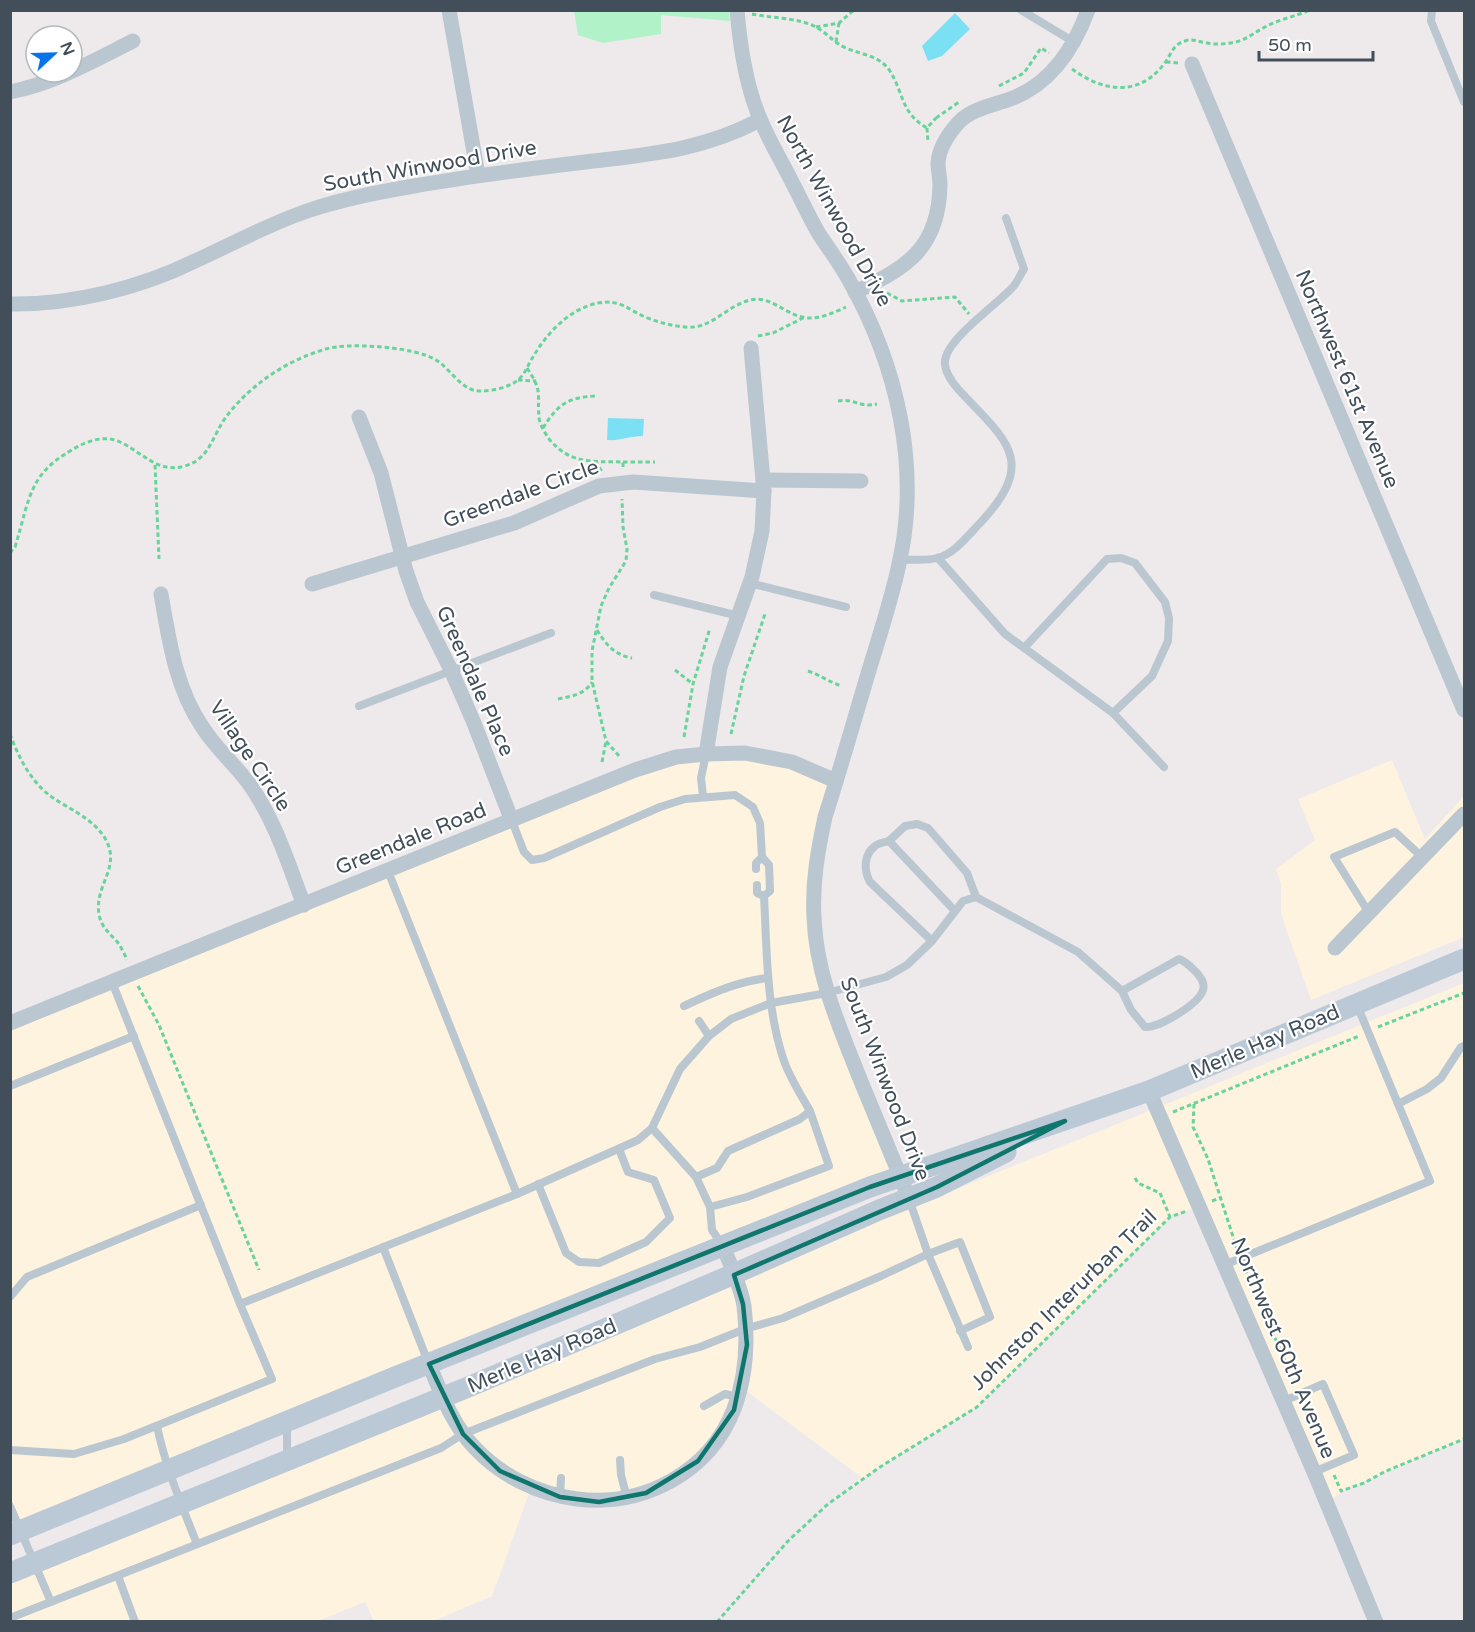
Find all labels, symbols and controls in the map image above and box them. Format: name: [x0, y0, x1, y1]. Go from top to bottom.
north arrow: [24, 24, 84, 84]
scale bar: [1259, 24, 1373, 62]
text: 50 m: [1268, 34, 1312, 56]
text: N: [55, 39, 79, 58]
street label: North Winwood Drive: [771, 111, 897, 311]
street label: South Winwood Drive: [321, 135, 539, 197]
street label: Northwest 61st Avenue: [1290, 266, 1404, 492]
street label: Greendale Circle: [440, 454, 602, 534]
street label: Greendale Place: [431, 602, 519, 760]
street label: Village Circle: [204, 696, 296, 816]
street label: Greendale Road: [332, 797, 490, 881]
street label: South Winwood Drive: [835, 974, 935, 1184]
street label: Merle Hay Road: [1187, 999, 1343, 1085]
street label: Johnston Interurban Trail: [966, 1204, 1162, 1396]
street label: Northwest 60th Avenue: [1225, 1234, 1341, 1462]
street label: Merle Hay Road: [464, 1313, 620, 1399]

